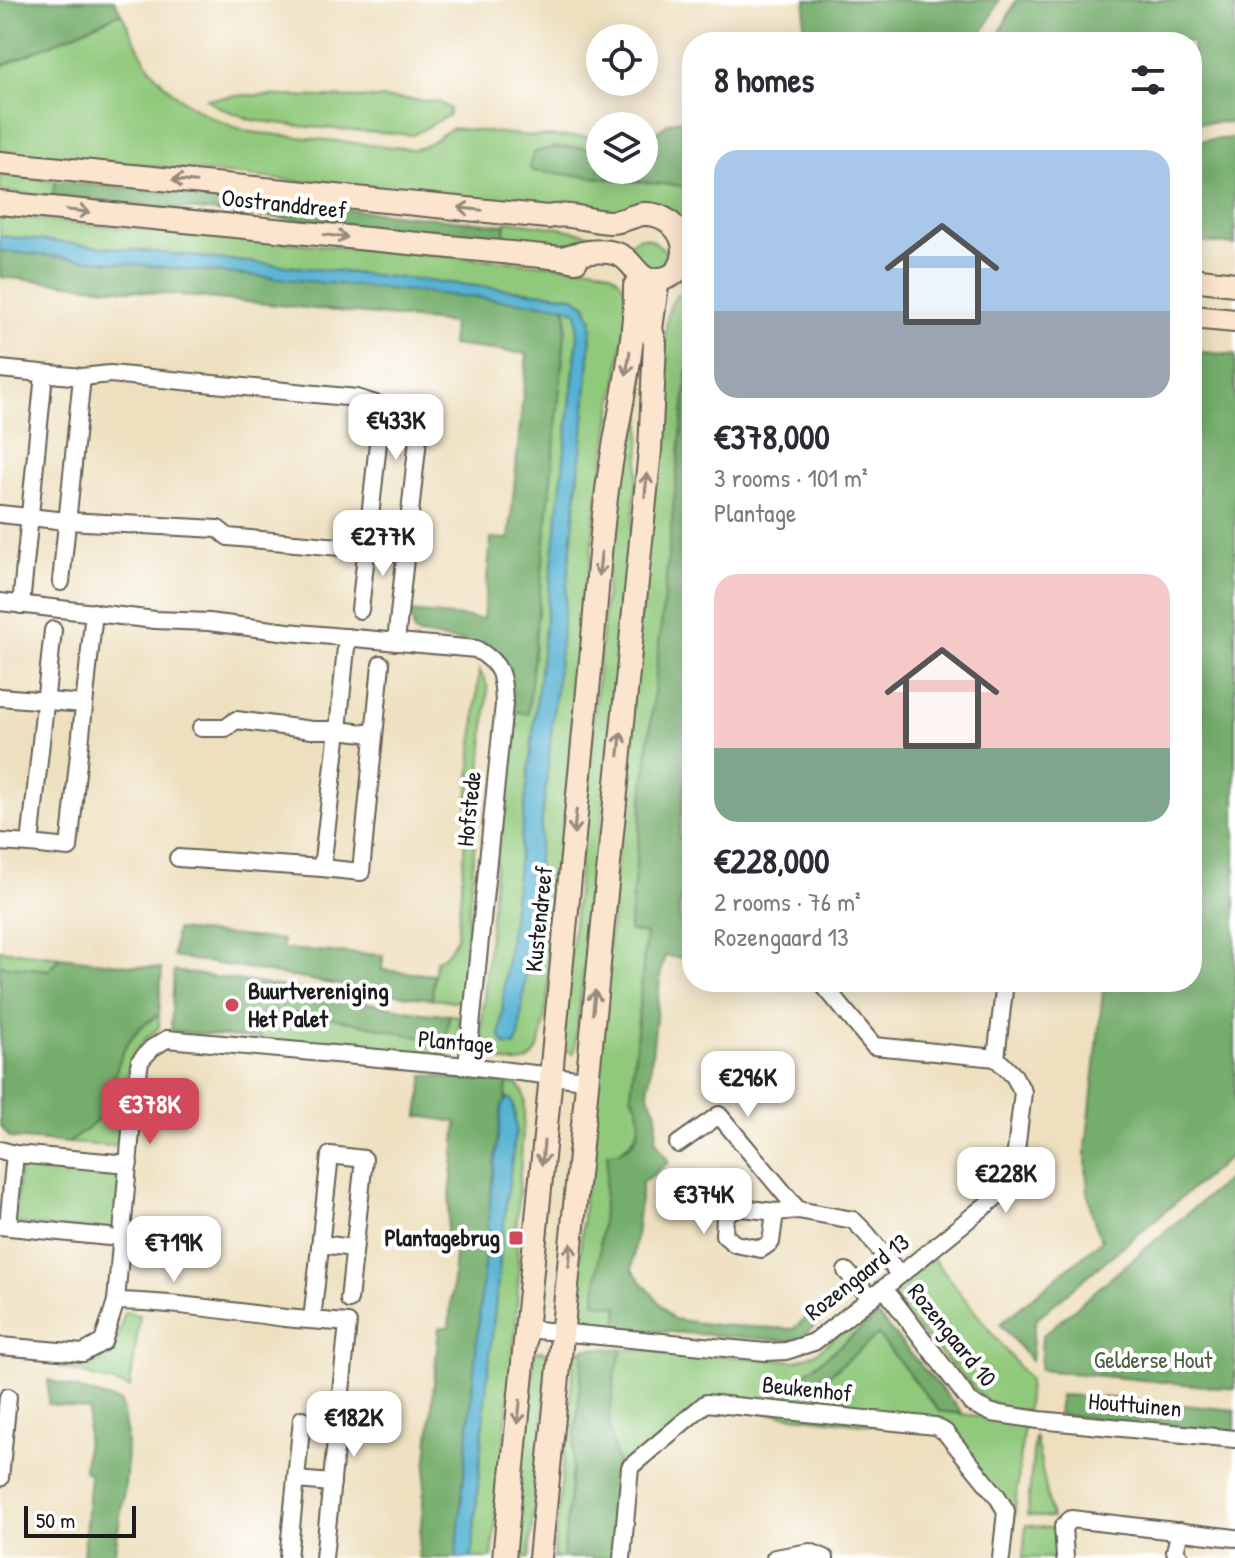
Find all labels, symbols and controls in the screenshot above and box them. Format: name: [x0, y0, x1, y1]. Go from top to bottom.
map controls: [586, 24, 658, 184]
button: locate: [586, 24, 658, 96]
text: 8 homes: [714, 57, 814, 103]
icon: filters: [1126, 58, 1170, 102]
button: layers: [586, 112, 658, 184]
one-way arrow: [171, 173, 198, 188]
street label: Oostranddreef: [220, 181, 349, 226]
one-way arrow: [457, 201, 484, 216]
icon: home: [870, 202, 1014, 346]
one-way arrow: [64, 203, 91, 218]
one-way arrow: [322, 228, 349, 243]
one-way arrow: [619, 350, 634, 375]
pin: €433K: [340, 394, 452, 462]
text: €433K: [366, 402, 426, 437]
text: €378,000: [714, 414, 830, 460]
text: 3 rooms · 101 m²: [714, 460, 868, 495]
one-way arrow: [639, 472, 654, 499]
text: Plantage: [714, 495, 796, 530]
pin: €277K: [327, 510, 439, 578]
text: €277K: [351, 518, 415, 553]
one-way arrow: [592, 550, 607, 577]
icon: home: [870, 626, 1014, 770]
one-way arrow: [613, 731, 628, 758]
street label: Hofstede: [448, 769, 488, 848]
one-way arrow: [567, 808, 582, 835]
text: €228,000: [714, 838, 829, 884]
street label: Kustendreef: [517, 864, 560, 973]
text: 2 rooms · 76 m²: [714, 884, 861, 919]
text: Rozengaard 13: [714, 919, 849, 954]
place label: Buurtvereniging Het Palet: [248, 974, 389, 1034]
one-way arrow: [587, 989, 602, 1016]
marker: Buurtvereniging Het Palet: [223, 996, 241, 1014]
street label: Plantage: [417, 1022, 496, 1060]
pin: €296K: [692, 1051, 804, 1119]
text: €296K: [719, 1059, 777, 1094]
pin: €378K: [94, 1078, 206, 1146]
text: €378K: [119, 1086, 181, 1121]
one-way arrow: [535, 1139, 550, 1166]
pin: €228K: [950, 1147, 1062, 1215]
text: €228K: [975, 1155, 1037, 1190]
pin: €374K: [648, 1168, 760, 1236]
text: €374K: [674, 1176, 734, 1211]
pin: €719K: [118, 1216, 230, 1284]
place label: Plantagebrug: [385, 1221, 500, 1254]
text: €719K: [145, 1224, 203, 1259]
street label: Rozengaard 13: [798, 1225, 915, 1327]
marker: Plantagebrug: [507, 1229, 525, 1247]
one-way arrow: [563, 1242, 578, 1269]
street label: Rozengaard 10: [901, 1276, 1004, 1393]
park label: Gelderse Hout: [1094, 1343, 1213, 1375]
street label: Beukenhof: [761, 1367, 854, 1409]
street label: Houttuinen: [1087, 1384, 1183, 1424]
pin: €182K: [298, 1391, 410, 1459]
one-way arrow: [511, 1398, 526, 1425]
text: €182K: [325, 1399, 383, 1434]
scale bar: [24, 1502, 136, 1538]
text: 50 m: [36, 1505, 75, 1535]

